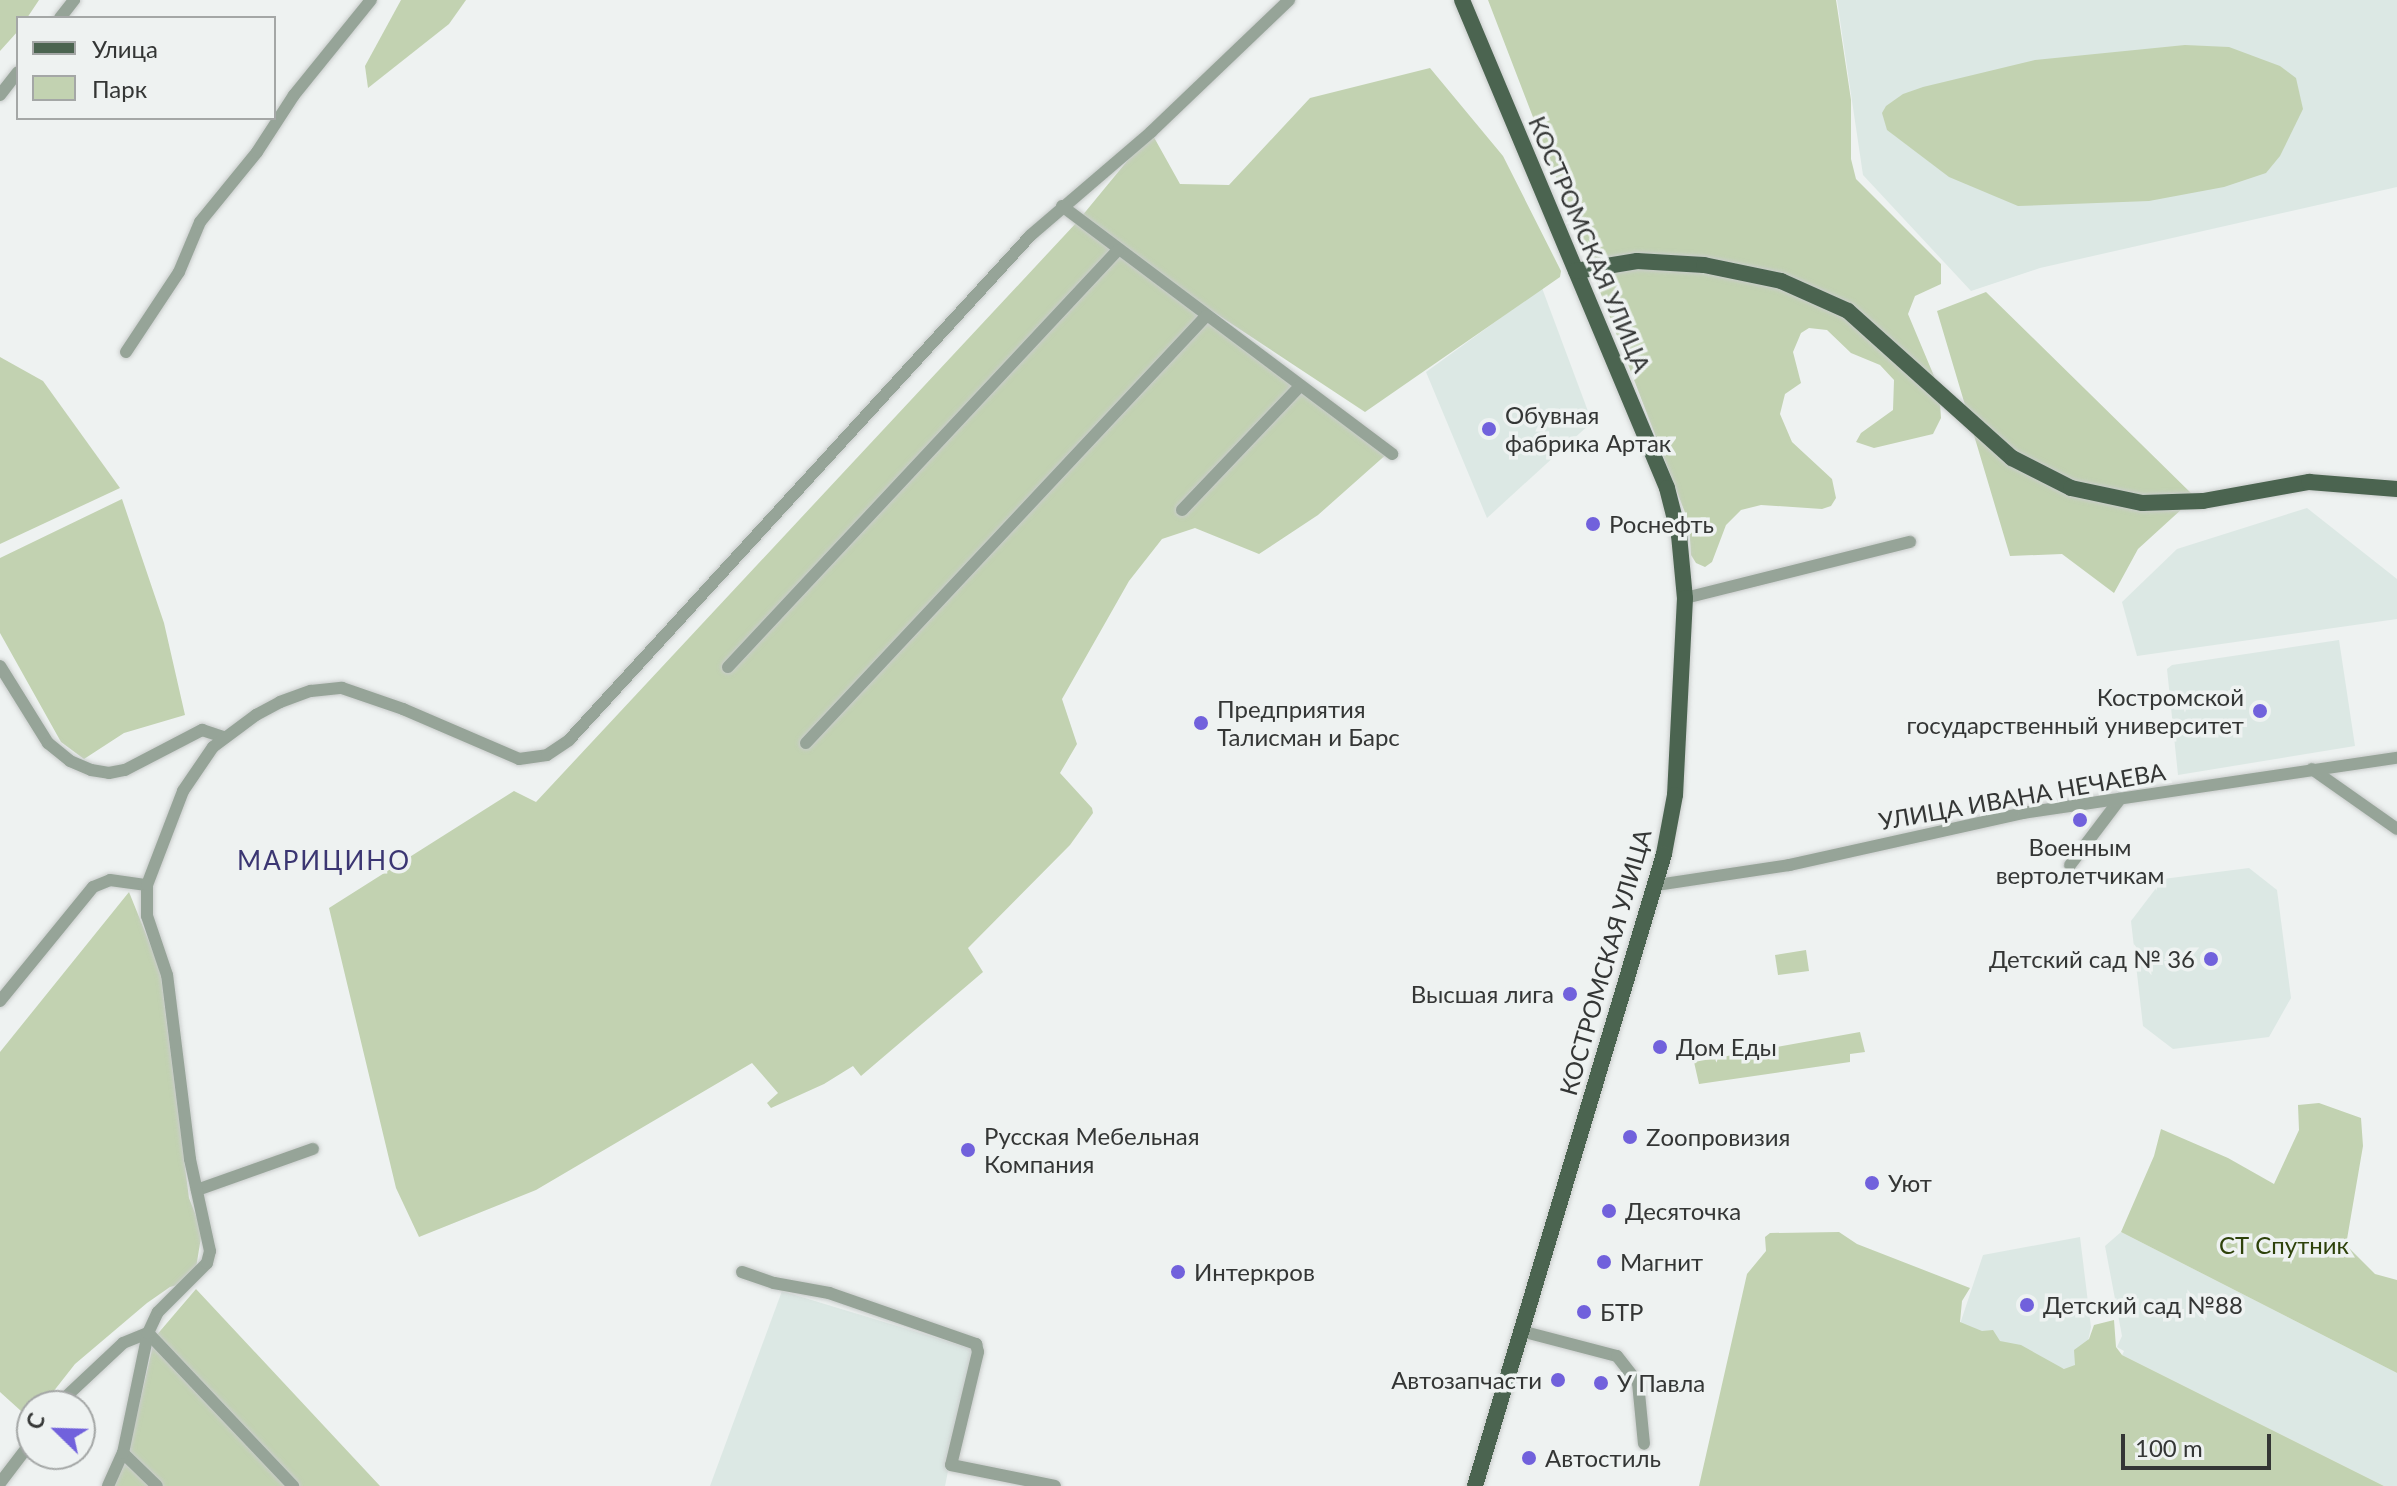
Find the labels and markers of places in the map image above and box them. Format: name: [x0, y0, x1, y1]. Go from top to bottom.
place label: Обувная фабрика Артак: [1505, 401, 1671, 457]
marker: Обувная фабрика Артак: [1480, 420, 1498, 438]
place label: Роснефть: [1609, 510, 1714, 538]
marker: Роснефть: [1584, 515, 1602, 533]
place label: Костромской государственный университет: [1906, 683, 2244, 739]
place label: Предприятия Талисман и Барс: [1217, 695, 1400, 751]
marker: Костромской государственный университет: [2251, 702, 2269, 720]
marker: Предприятия Талисман и Барс: [1192, 714, 1210, 732]
marker: Военным вертолетчикам: [2071, 811, 2089, 829]
place label: Военным вертолетчикам: [1996, 833, 2164, 889]
place label: Детский сад № 36: [1989, 945, 2195, 973]
marker: Детский сад № 36: [2202, 950, 2220, 968]
place label: Высшая лига: [1411, 980, 1554, 1008]
marker: Высшая лига: [1561, 985, 1579, 1003]
place label: Дом Еды: [1676, 1033, 1777, 1061]
marker: Дом Еды: [1651, 1038, 1669, 1056]
place label: Русская Мебельная Компания: [984, 1122, 1200, 1178]
place label: Zоопровизия: [1646, 1123, 1790, 1151]
marker: Zоопровизия: [1621, 1128, 1639, 1146]
marker: Русская Мебельная Компания: [959, 1141, 977, 1159]
place label: Уют: [1888, 1169, 1932, 1197]
marker: Уют: [1863, 1174, 1881, 1192]
place label: Десяточка: [1625, 1197, 1741, 1225]
marker: Десяточка: [1600, 1202, 1618, 1220]
place label: Магнит: [1620, 1248, 1703, 1276]
marker: Магнит: [1595, 1253, 1613, 1271]
place label: Интеркров: [1194, 1258, 1315, 1286]
marker: Интеркров: [1169, 1263, 1187, 1281]
place label: Детский сад №88: [2043, 1291, 2243, 1319]
marker: Детский сад №88: [2018, 1296, 2036, 1314]
place label: БТР: [1600, 1298, 1643, 1326]
marker: БТР: [1575, 1303, 1593, 1321]
place label: Автозапчасти: [1391, 1366, 1542, 1394]
place label: У Павла: [1617, 1369, 1705, 1397]
marker: Автозапчасти: [1549, 1371, 1567, 1389]
marker: У Павла: [1592, 1374, 1610, 1392]
place label: Автостиль: [1545, 1444, 1661, 1472]
marker: Автостиль: [1520, 1449, 1538, 1467]

